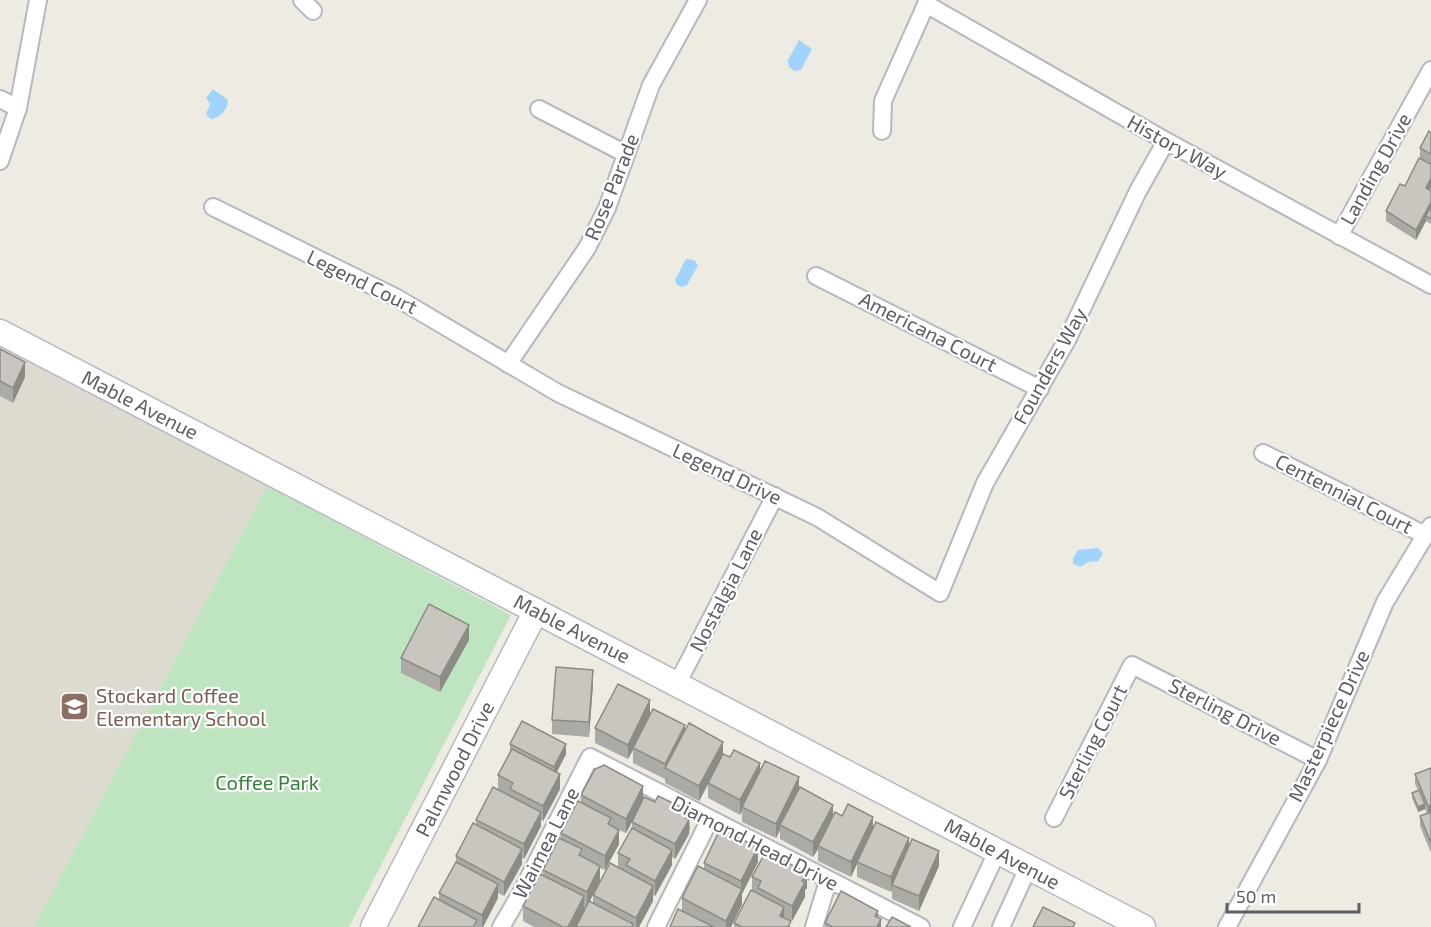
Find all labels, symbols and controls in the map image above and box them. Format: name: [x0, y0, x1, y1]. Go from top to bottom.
street label: Landing Drive: [1335, 108, 1416, 229]
street label: History Way: [1124, 109, 1232, 184]
street label: Rose Parade: [579, 130, 643, 243]
street label: Legend Court: [303, 244, 422, 318]
street label: Americana Court: [856, 286, 1002, 376]
street label: Founders Way: [1007, 303, 1091, 428]
street label: Mable Avenue: [78, 364, 203, 444]
street label: Legend Drive: [669, 437, 786, 509]
street label: Centennial Court: [1272, 448, 1418, 538]
street label: Nostalgia Lane: [684, 524, 767, 655]
street label: Mable Avenue: [510, 588, 635, 668]
street label: Masterpiece Drive: [1282, 646, 1374, 805]
street label: Sterling Drive: [1165, 672, 1286, 750]
street label: Sterling Court: [1053, 680, 1131, 803]
place label: Stockard Coffee Elementary School: [96, 683, 266, 730]
school or university icon: Stockard Coffee Elementary School: [59, 691, 91, 723]
street label: Palmwood Drive: [410, 697, 499, 840]
park label: Coffee Park: [215, 770, 319, 794]
street label: Waimea Lane: [507, 783, 583, 902]
street label: Diamond Head Drive: [668, 790, 843, 895]
street label: Mable Avenue: [940, 813, 1064, 894]
scale bar: [1227, 876, 1359, 914]
text: 50 m: [1236, 885, 1276, 907]

